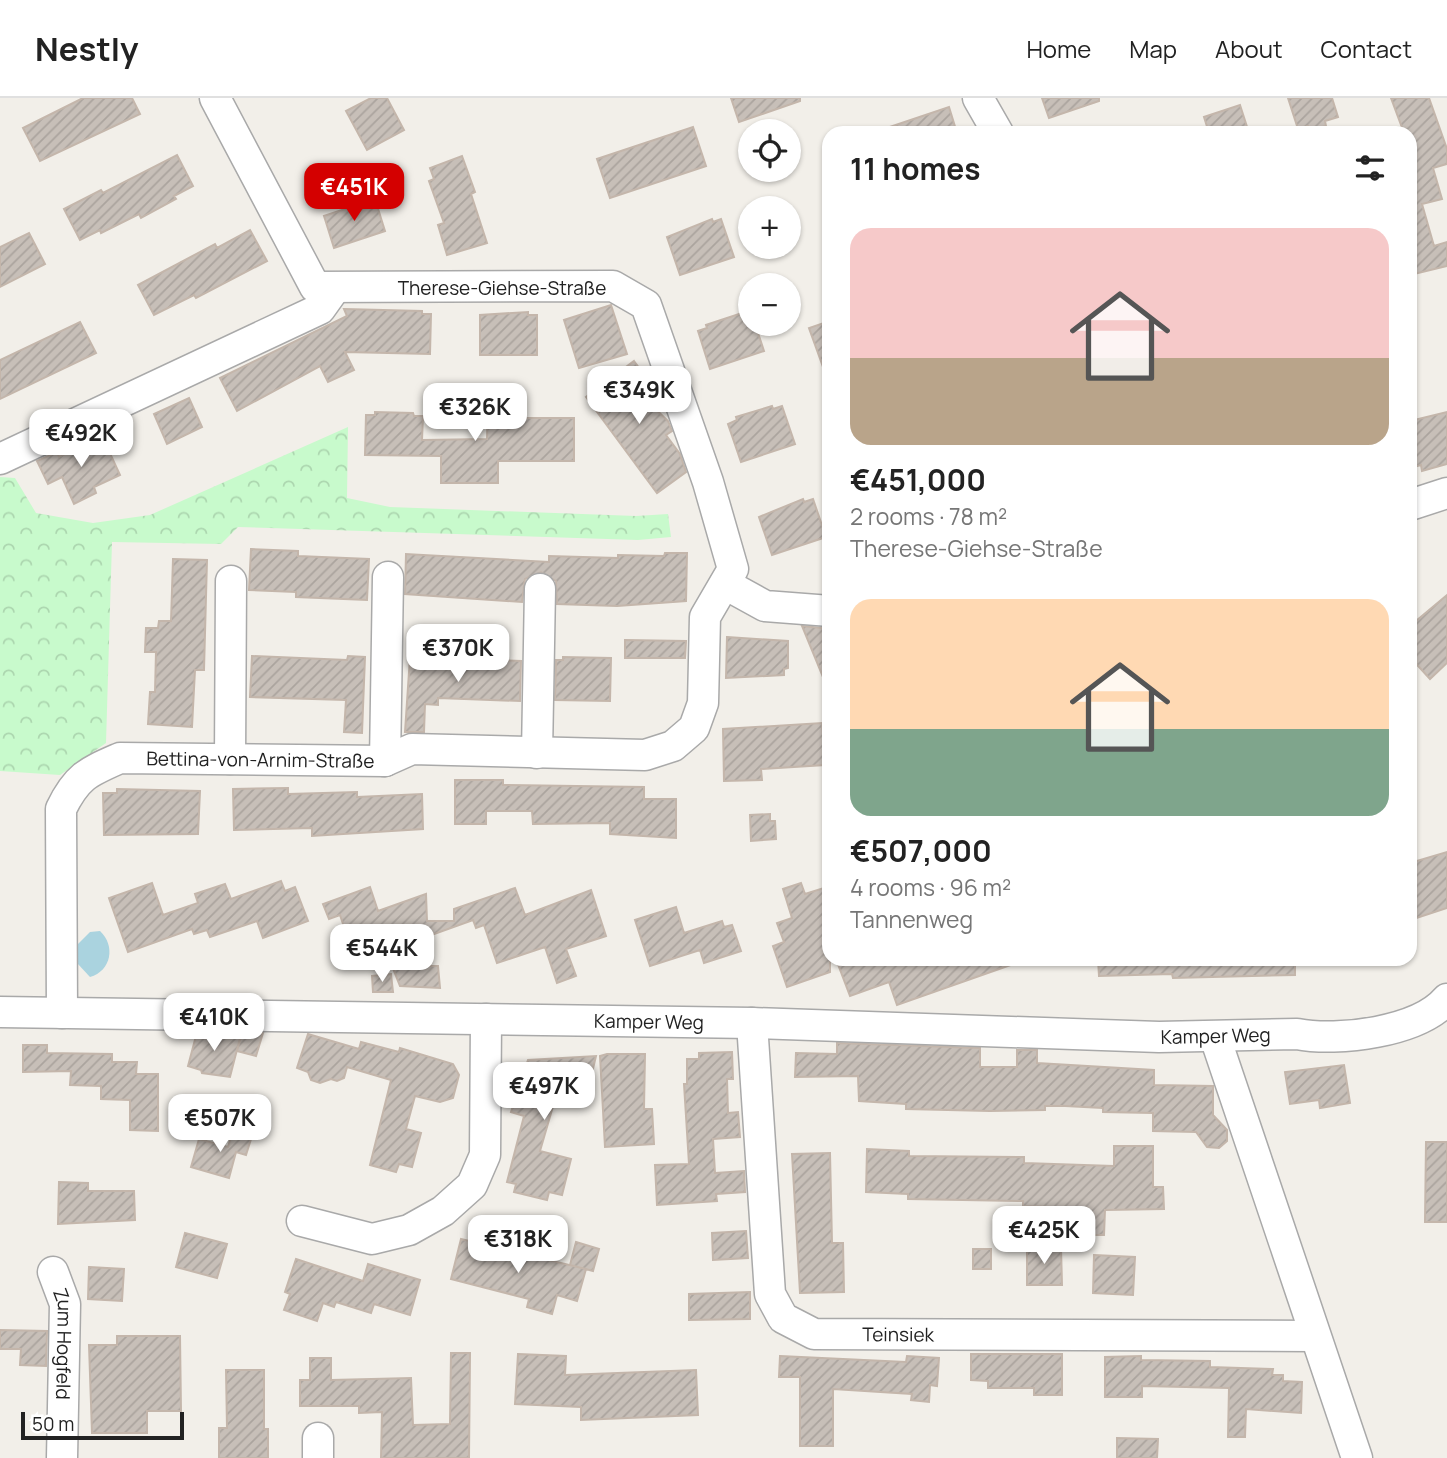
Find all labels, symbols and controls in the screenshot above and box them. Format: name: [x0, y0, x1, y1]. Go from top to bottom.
text: Nestly: [35, 26, 138, 71]
text: Home: [1026, 32, 1091, 65]
text: Map: [1129, 32, 1177, 65]
text: About: [1215, 32, 1283, 65]
text: Contact: [1321, 32, 1412, 65]
map controls: [738, 119, 801, 336]
button: locate: [738, 119, 801, 182]
text: 11 homes: [850, 148, 981, 189]
icon: filters: [1351, 149, 1389, 187]
pin: €451K: [305, 164, 403, 223]
text: €451K: [320, 170, 388, 202]
button: +: [738, 196, 801, 259]
button: −: [738, 273, 801, 336]
icon: home: [1057, 273, 1183, 399]
street label: Therese-Giehse-Straße: [398, 275, 606, 301]
pin: €349K: [590, 366, 688, 426]
text: €349K: [603, 373, 675, 405]
pin: €326K: [426, 384, 524, 443]
text: €326K: [439, 390, 511, 422]
pin: €492K: [32, 410, 130, 469]
text: €492K: [45, 416, 117, 448]
text: €451,000: [850, 459, 986, 500]
text: 2 rooms · 78 m²: [850, 500, 1007, 532]
text: Therese-Giehse-Straße: [850, 532, 1103, 564]
pin: €370K: [409, 624, 507, 684]
text: €370K: [422, 631, 494, 663]
icon: home: [1057, 644, 1183, 770]
street label: Bettina-von-Arnim-Straße: [146, 745, 375, 774]
text: €507,000: [850, 830, 992, 871]
text: 4 rooms · 96 m²: [850, 871, 1011, 903]
text: Tannenweg: [850, 903, 973, 935]
pin: €544K: [333, 924, 431, 984]
text: €544K: [346, 931, 418, 963]
pin: €410K: [165, 993, 263, 1053]
text: €410K: [179, 1000, 249, 1032]
street label: Kamper Weg: [594, 1008, 704, 1035]
street label: Kamper Weg: [1160, 1022, 1271, 1050]
pin: €497K: [495, 1062, 593, 1122]
text: €497K: [509, 1069, 579, 1101]
pin: €507K: [171, 1094, 269, 1154]
text: €507K: [184, 1101, 256, 1133]
pin: €425K: [995, 1206, 1093, 1266]
text: €425K: [1008, 1213, 1080, 1245]
pin: €318K: [469, 1216, 567, 1275]
text: €318K: [484, 1222, 552, 1254]
street label: Zum Hogfeld: [47, 1284, 78, 1400]
street label: Teinsiek: [862, 1321, 935, 1347]
scale bar: [21, 1409, 184, 1441]
text: 50 m: [32, 1411, 74, 1437]

